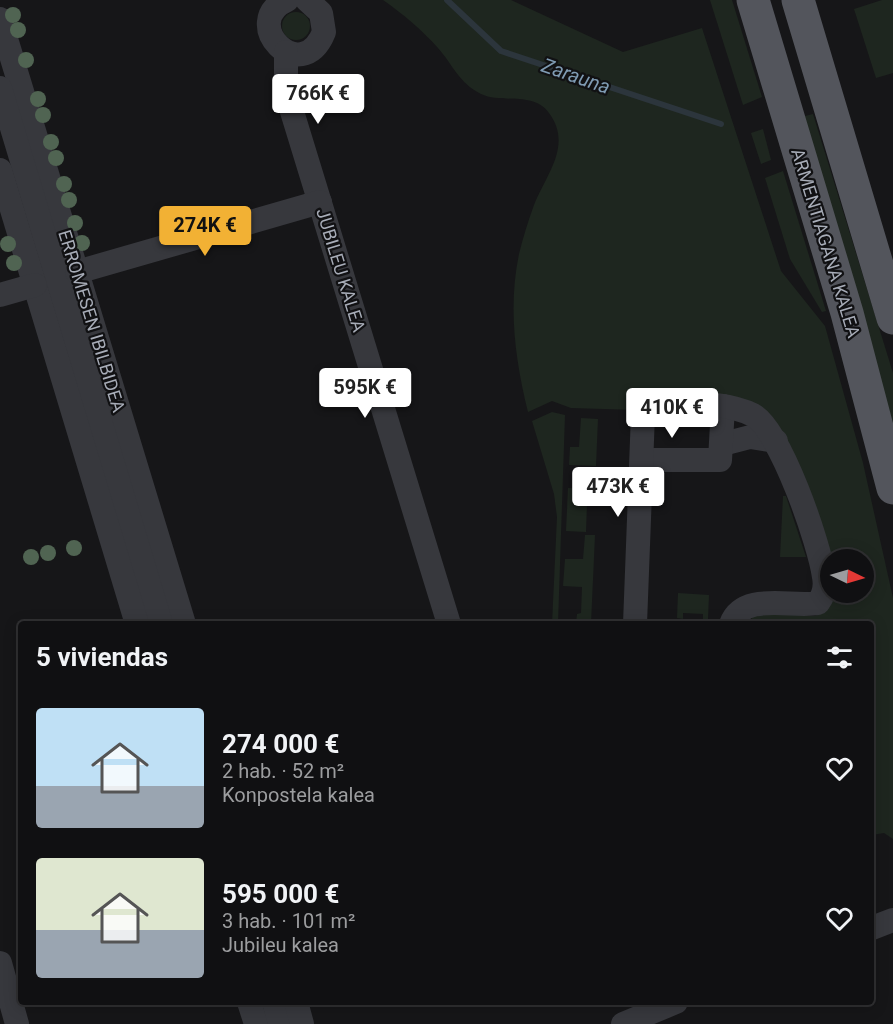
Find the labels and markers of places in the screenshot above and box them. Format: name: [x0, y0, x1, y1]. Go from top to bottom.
pin: 766K €: [269, 74, 367, 125]
pin: 274K €: [156, 206, 254, 257]
pin: 595K €: [316, 368, 414, 419]
pin: 410K €: [623, 388, 721, 439]
pin: 473K €: [569, 467, 667, 518]

